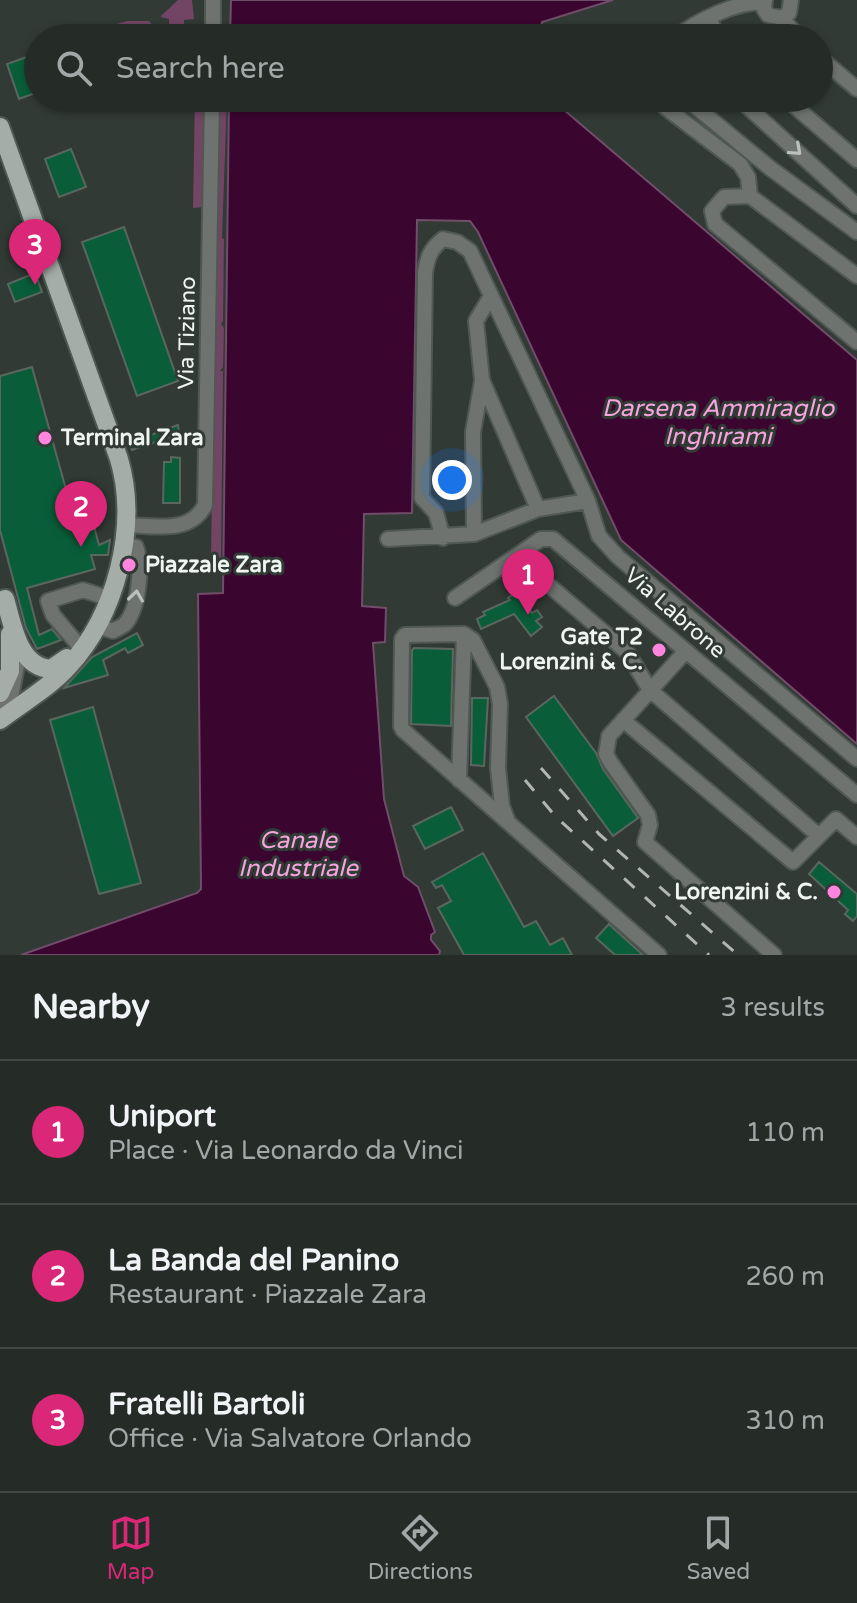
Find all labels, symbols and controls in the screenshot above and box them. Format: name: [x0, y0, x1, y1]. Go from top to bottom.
search box: [24, 24, 833, 112]
icon: search: [52, 46, 96, 90]
text: Search here: [116, 50, 285, 87]
one-way arrow: [787, 140, 802, 155]
pin: 3: [9, 219, 61, 285]
street label: Via Tiziano: [173, 276, 201, 390]
water label: Darsena Ammiraglio Inghirami: [602, 394, 835, 451]
place label: Terminal Zara: [60, 425, 204, 451]
marker: Terminal Zara: [36, 429, 54, 447]
your location: [432, 460, 472, 500]
pin: 2: [55, 481, 107, 547]
pin: 1: [502, 549, 554, 615]
place label: Piazzale Zara: [145, 552, 283, 578]
marker: Piazzale Zara: [120, 556, 138, 574]
street label: Via Labrone: [619, 562, 731, 664]
one-way arrow: [127, 589, 144, 602]
place label: Gate T2 Lorenzini & C.: [499, 624, 643, 675]
marker: Gate T2 Lorenzini & C.: [650, 641, 668, 659]
water label: Canale Industriale: [238, 826, 359, 883]
place label: Lorenzini & C.: [674, 879, 818, 905]
marker: Lorenzini & C.: [825, 883, 843, 901]
text: Nearby: [32, 987, 150, 1028]
text: 3 results: [720, 992, 825, 1023]
text: Uniport: [108, 1098, 216, 1135]
text: 1: [50, 1117, 66, 1148]
text: 110 m: [745, 1117, 825, 1148]
text: Place · Via Leonardo da Vinci: [108, 1135, 463, 1166]
text: La Banda del Panino: [108, 1242, 399, 1279]
text: 2: [50, 1261, 66, 1292]
text: 260 m: [745, 1261, 825, 1292]
text: Restaurant · Piazzale Zara: [108, 1279, 427, 1310]
text: Fratelli Bartoli: [108, 1386, 305, 1423]
text: 3: [50, 1405, 66, 1436]
text: 310 m: [745, 1405, 825, 1436]
text: Office · Via Salvatore Orlando: [108, 1423, 472, 1454]
tab: Map: [107, 1511, 154, 1585]
tab: Directions: [368, 1511, 473, 1585]
tab: Saved: [687, 1511, 750, 1585]

